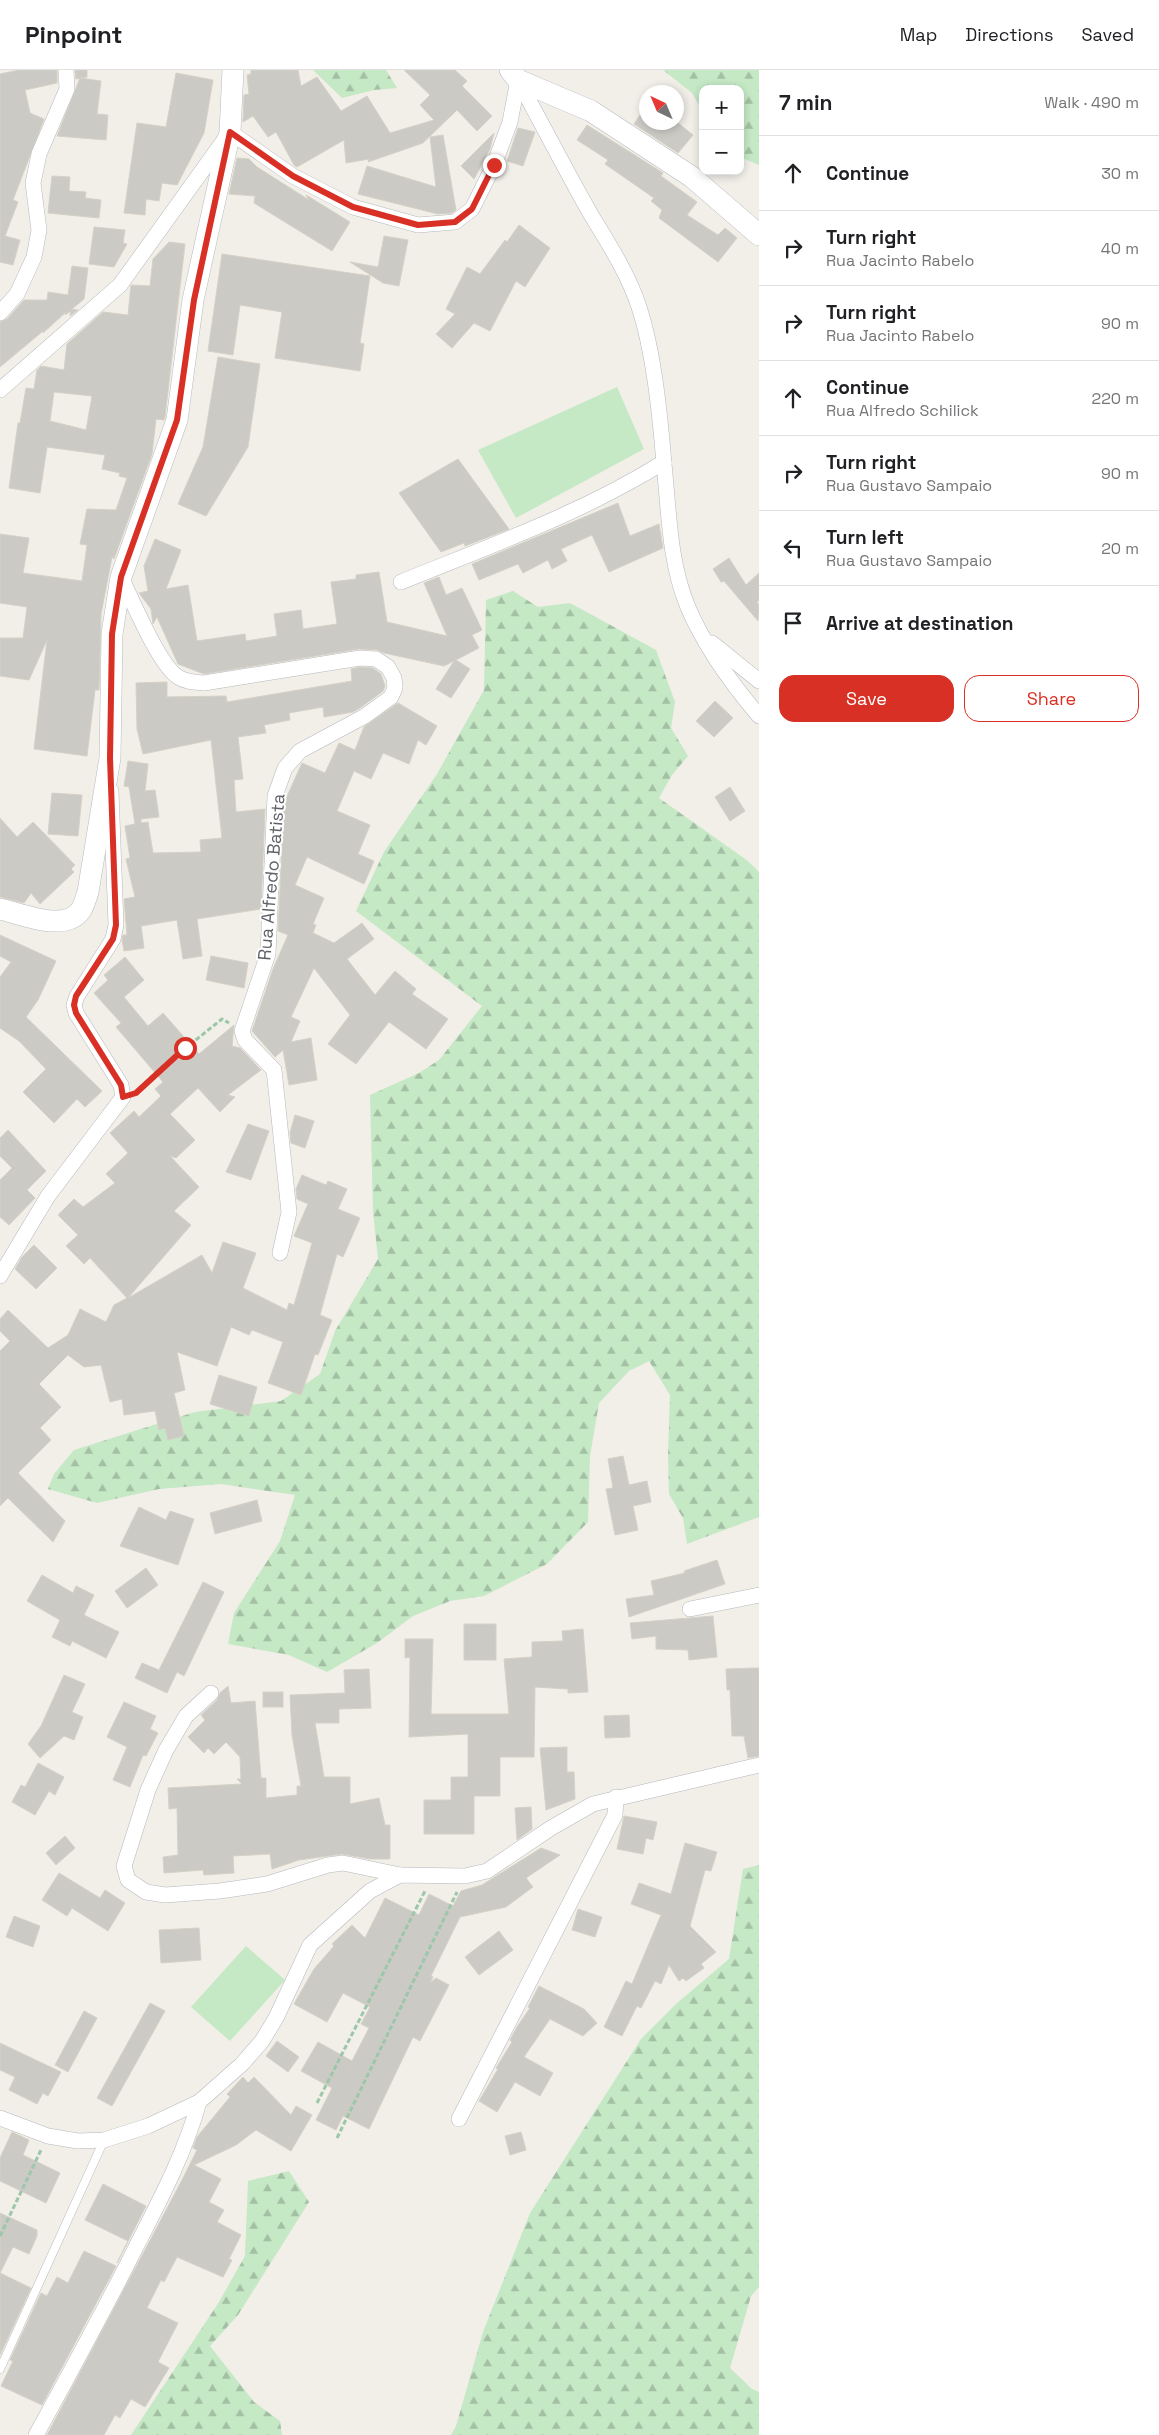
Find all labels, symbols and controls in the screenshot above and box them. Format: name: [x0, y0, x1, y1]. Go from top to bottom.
text: Pinpoint: [25, 19, 122, 50]
text: Map: [900, 23, 937, 46]
text: Directions: [965, 23, 1054, 46]
text: Saved: [1082, 23, 1134, 46]
north arrow: [639, 85, 684, 130]
map controls: [699, 85, 744, 175]
button: +: [699, 85, 744, 130]
text: 7 min: [779, 89, 832, 116]
text: Walk · 490 m: [1044, 92, 1139, 113]
button: −: [699, 130, 744, 175]
route end: [483, 154, 506, 177]
icon: ahead: [779, 159, 807, 187]
text: Continue: [826, 161, 909, 186]
text: 30 m: [1101, 163, 1139, 184]
text: Turn right: [826, 225, 916, 250]
icon: right: [779, 234, 807, 262]
text: 40 m: [1101, 238, 1139, 259]
text: Rua Jacinto Rabelo: [826, 250, 974, 271]
text: Turn right: [826, 300, 916, 325]
icon: right: [779, 309, 807, 337]
text: 90 m: [1101, 313, 1139, 334]
text: Rua Jacinto Rabelo: [826, 325, 974, 346]
text: Continue: [826, 375, 909, 400]
icon: ahead: [779, 384, 807, 412]
text: 220 m: [1092, 388, 1139, 409]
text: Rua Alfredo Schilick: [826, 400, 979, 421]
text: Turn right: [826, 450, 916, 475]
icon: right: [779, 459, 807, 487]
text: 90 m: [1101, 463, 1139, 484]
text: Rua Gustavo Sampaio: [826, 475, 992, 496]
text: Turn left: [826, 525, 904, 550]
icon: left: [779, 534, 807, 562]
text: 20 m: [1101, 538, 1139, 559]
text: Rua Gustavo Sampaio: [826, 550, 992, 571]
icon: arrive: [779, 609, 807, 637]
text: Arrive at destination: [826, 611, 1014, 636]
button: Save: [779, 675, 954, 722]
button: Share: [964, 675, 1139, 722]
street label: Rua Alfredo Batista: [252, 793, 290, 961]
route start: [174, 1037, 197, 1060]

